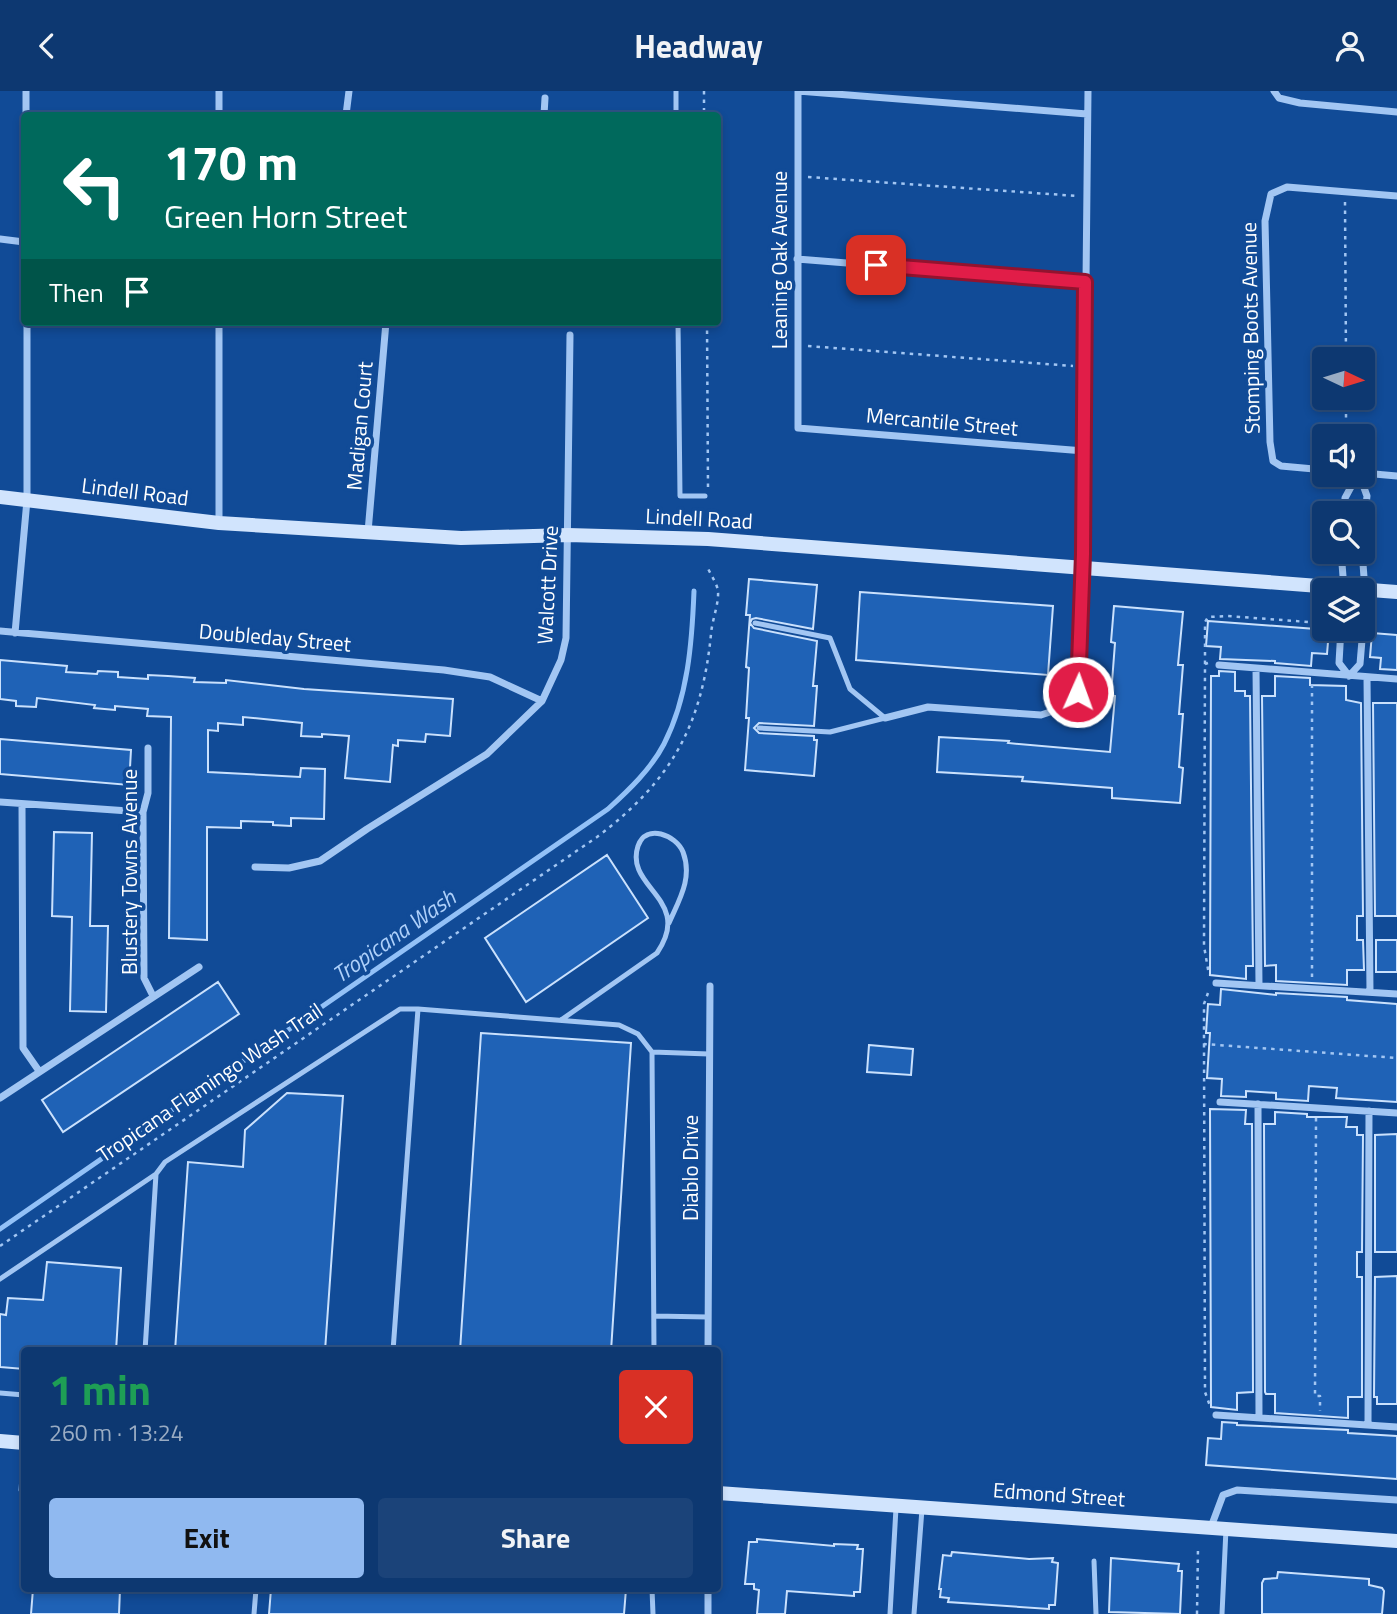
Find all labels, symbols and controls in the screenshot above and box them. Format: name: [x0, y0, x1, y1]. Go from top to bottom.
text: Headway: [634, 22, 763, 70]
icon: back: [28, 27, 66, 65]
icon: person: [1331, 27, 1369, 65]
text: 170 m: [164, 124, 298, 199]
icon: left: [49, 140, 140, 231]
street label: Leaning Oak Avenue: [763, 171, 795, 349]
text: Green Horn Street: [164, 192, 407, 240]
street label: Stomping Boots Avenue: [1232, 222, 1268, 434]
pin: [846, 235, 906, 295]
icon: arrive: [857, 246, 895, 284]
text: Then: [49, 273, 104, 312]
icon: arrive: [118, 273, 156, 311]
north arrow: [1312, 347, 1376, 409]
map controls: [1312, 347, 1375, 641]
street label: Madigan Court: [337, 360, 381, 492]
street label: Mercantile Street: [865, 398, 1020, 444]
button: sound: [1312, 424, 1375, 487]
street label: Lindell Road: [80, 469, 190, 513]
street label: Lindell Road: [645, 499, 754, 537]
button: search: [1312, 501, 1375, 564]
street label: Walcott Drive: [528, 525, 566, 645]
button: layers: [1312, 578, 1375, 641]
street label: Doubleday Street: [198, 614, 353, 660]
position arrow: [1041, 655, 1115, 729]
street label: Blustery Towns Avenue: [113, 769, 145, 975]
water label: Tropicana Wash: [325, 880, 463, 991]
street label: Tropicana Flamingo Wash Trail: [90, 994, 329, 1170]
street label: Diablo Drive: [674, 1115, 706, 1221]
text: 1 min: [49, 1357, 151, 1421]
button: close: [619, 1370, 693, 1444]
text: 260 m · 13:24: [49, 1415, 184, 1450]
street label: Edmond Street: [992, 1473, 1127, 1515]
button: Exit: [49, 1498, 364, 1578]
button: Share: [378, 1498, 693, 1578]

